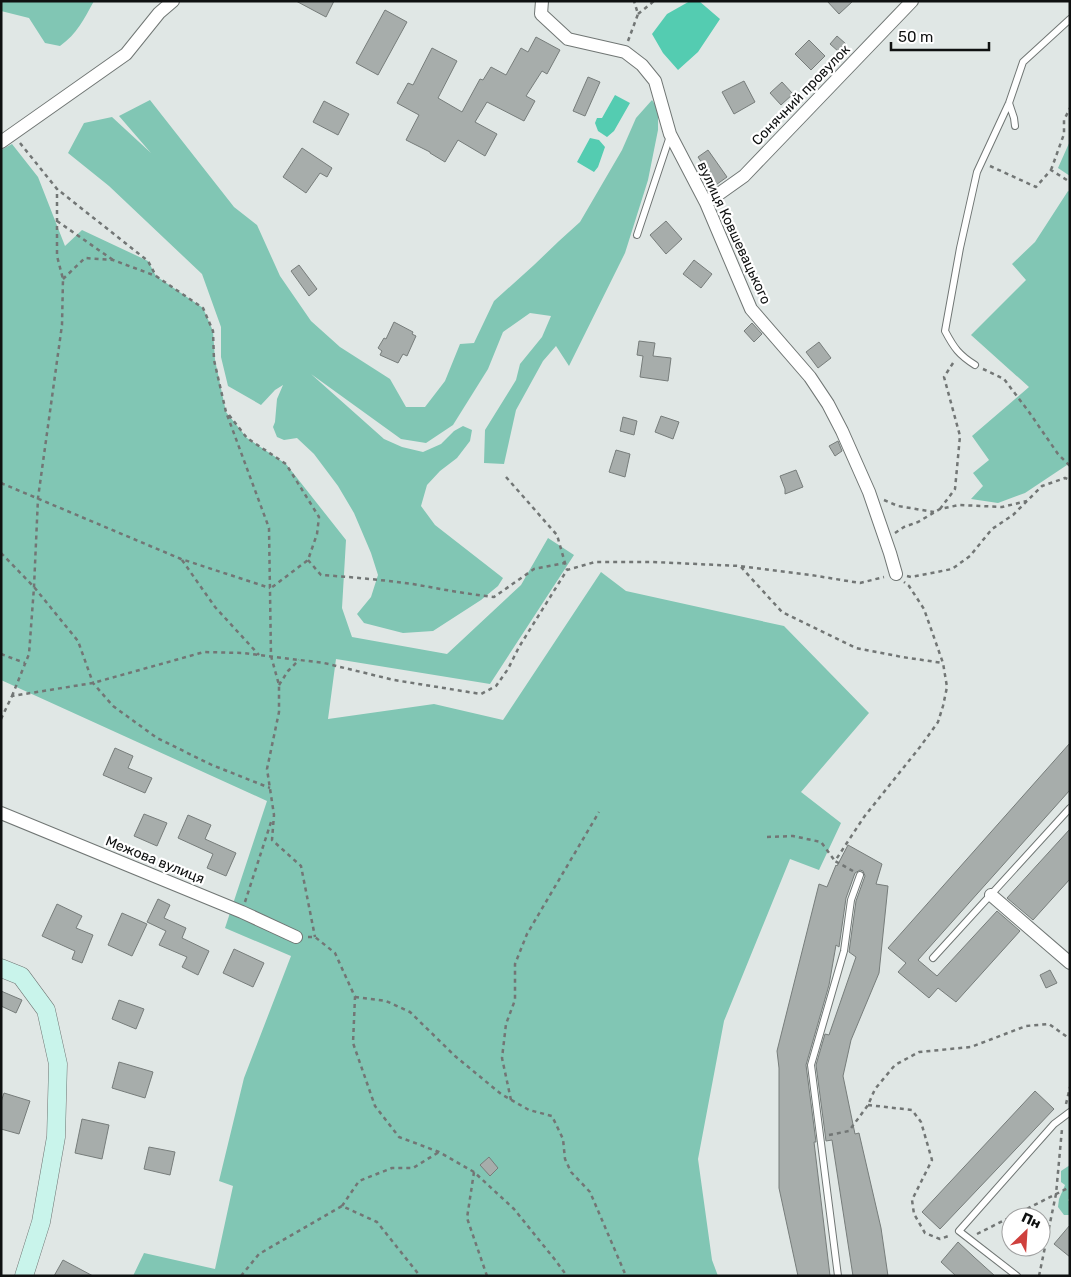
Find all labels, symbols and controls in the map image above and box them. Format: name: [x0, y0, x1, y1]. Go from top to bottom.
scale bar: [891, 20, 988, 52]
text: 50 m: [898, 28, 933, 46]
street label: Сонячний провулок: [748, 41, 854, 149]
street label: вулиця Ковшевацького: [694, 159, 774, 307]
street label: Межова вулиця: [103, 832, 207, 888]
north arrow: [1001, 1207, 1051, 1257]
text: Пн: [1019, 1209, 1044, 1232]

